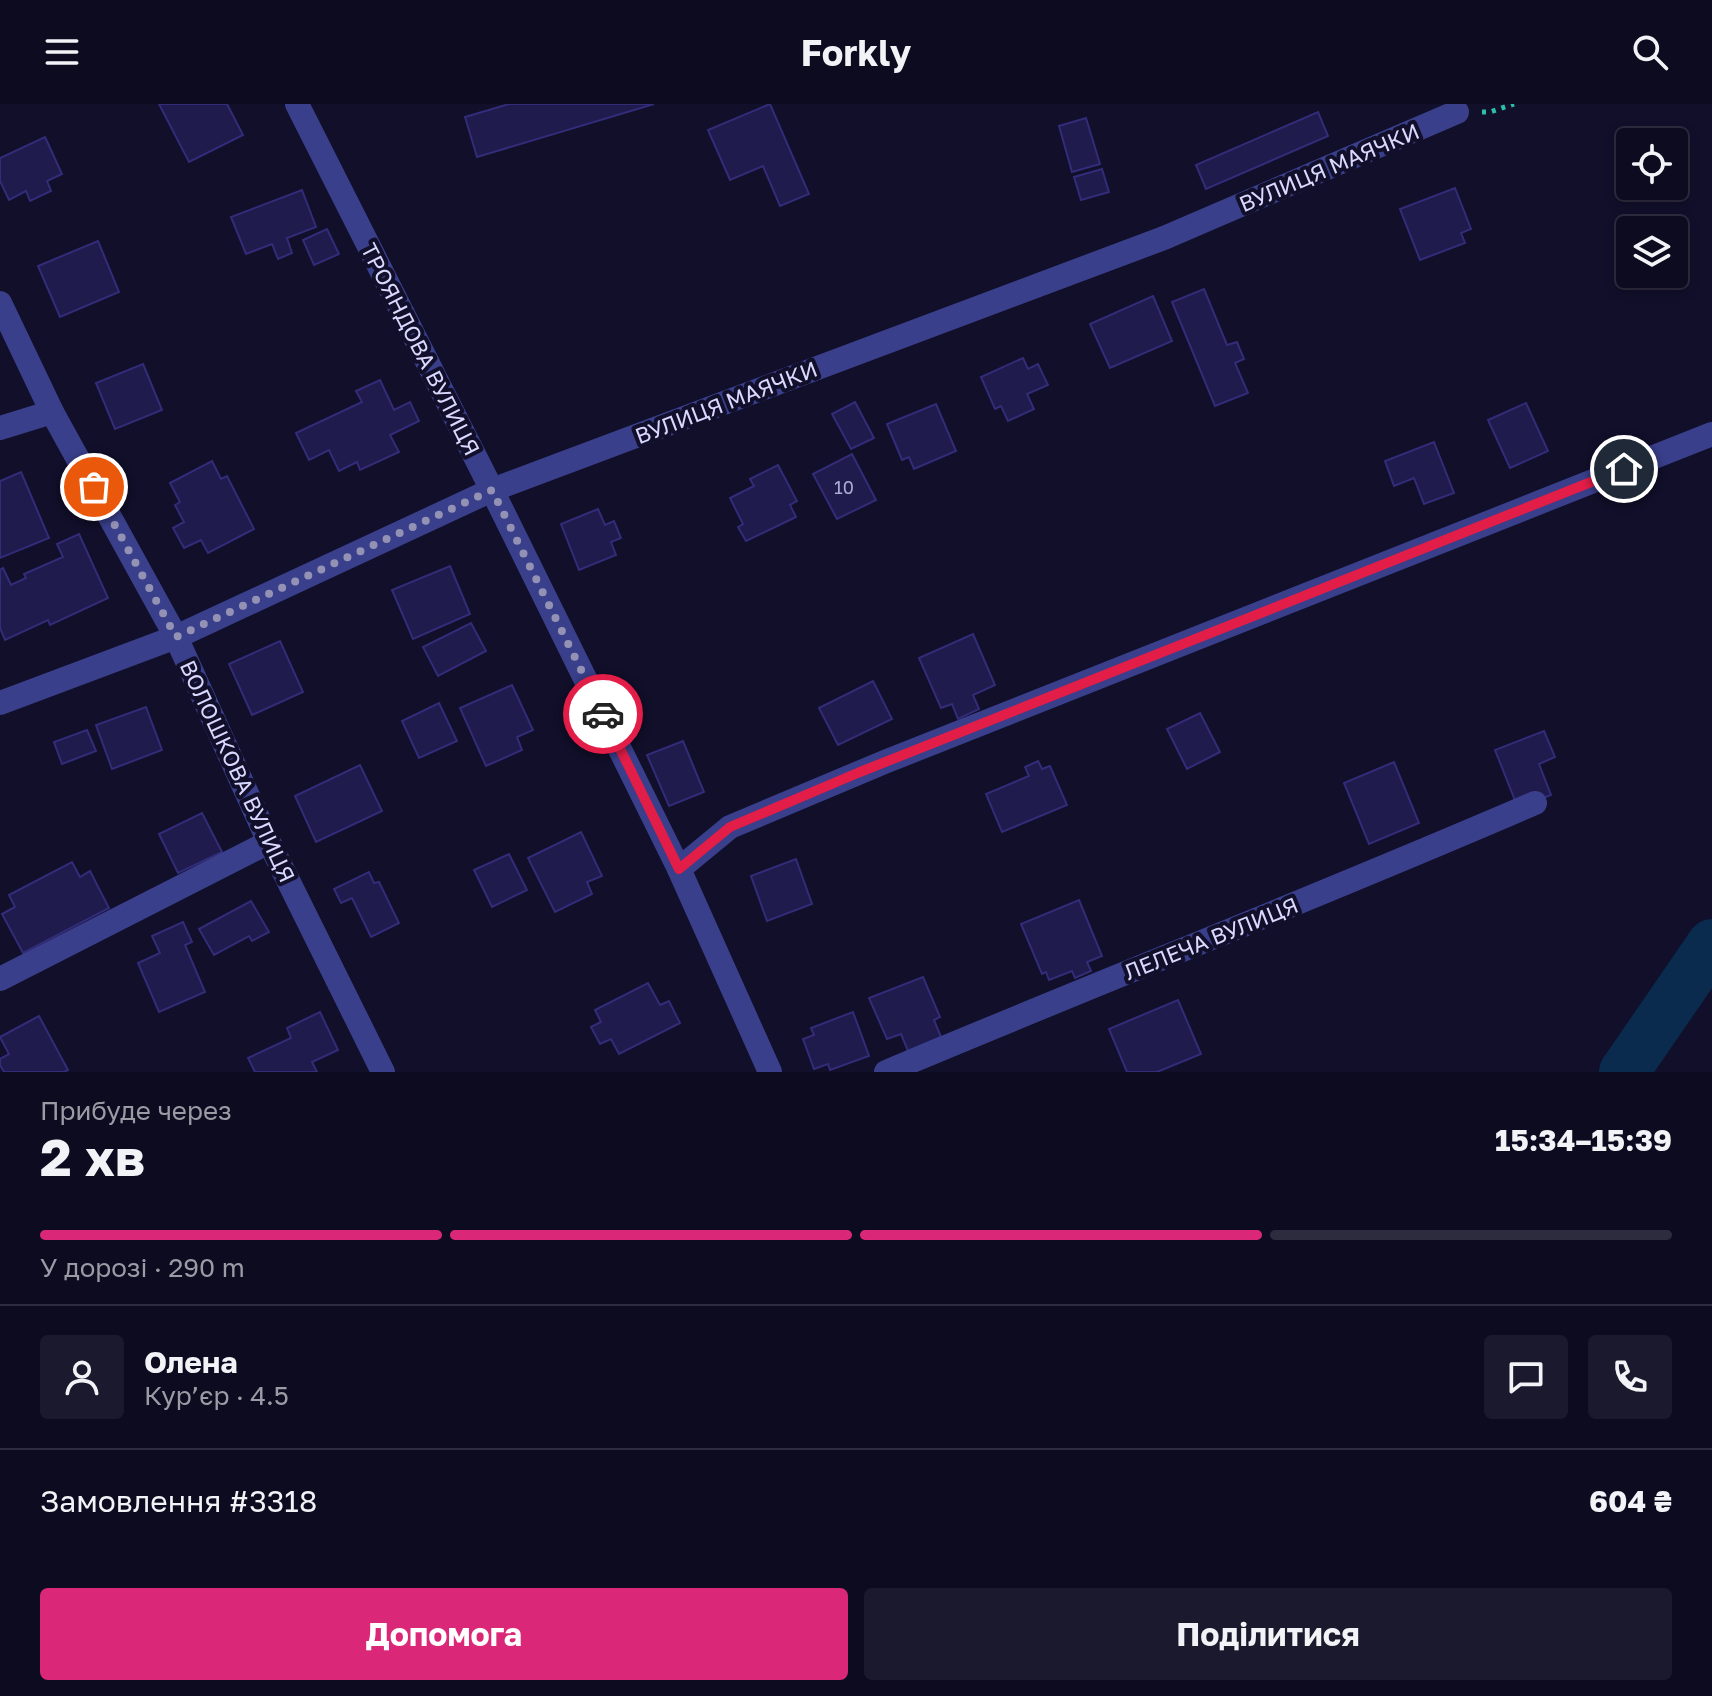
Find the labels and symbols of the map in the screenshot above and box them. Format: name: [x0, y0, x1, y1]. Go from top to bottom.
street label: ВУЛИЦЯ МАЯЧКИ: [1235, 117, 1423, 217]
street label: ТРОЯНДОВА ВУЛИЦЯ: [356, 238, 486, 460]
street label: ВУЛИЦЯ МАЯЧКИ: [631, 355, 821, 449]
pin: [1590, 435, 1658, 503]
pin: [60, 453, 128, 521]
house number: 10: [834, 476, 854, 498]
street label: ВОЛОШКОВА ВУЛИЦЯ: [175, 656, 301, 886]
courier: [563, 674, 643, 754]
street label: ЛЕЛЕЧА ВУЛИЦЯ: [1120, 891, 1302, 985]

